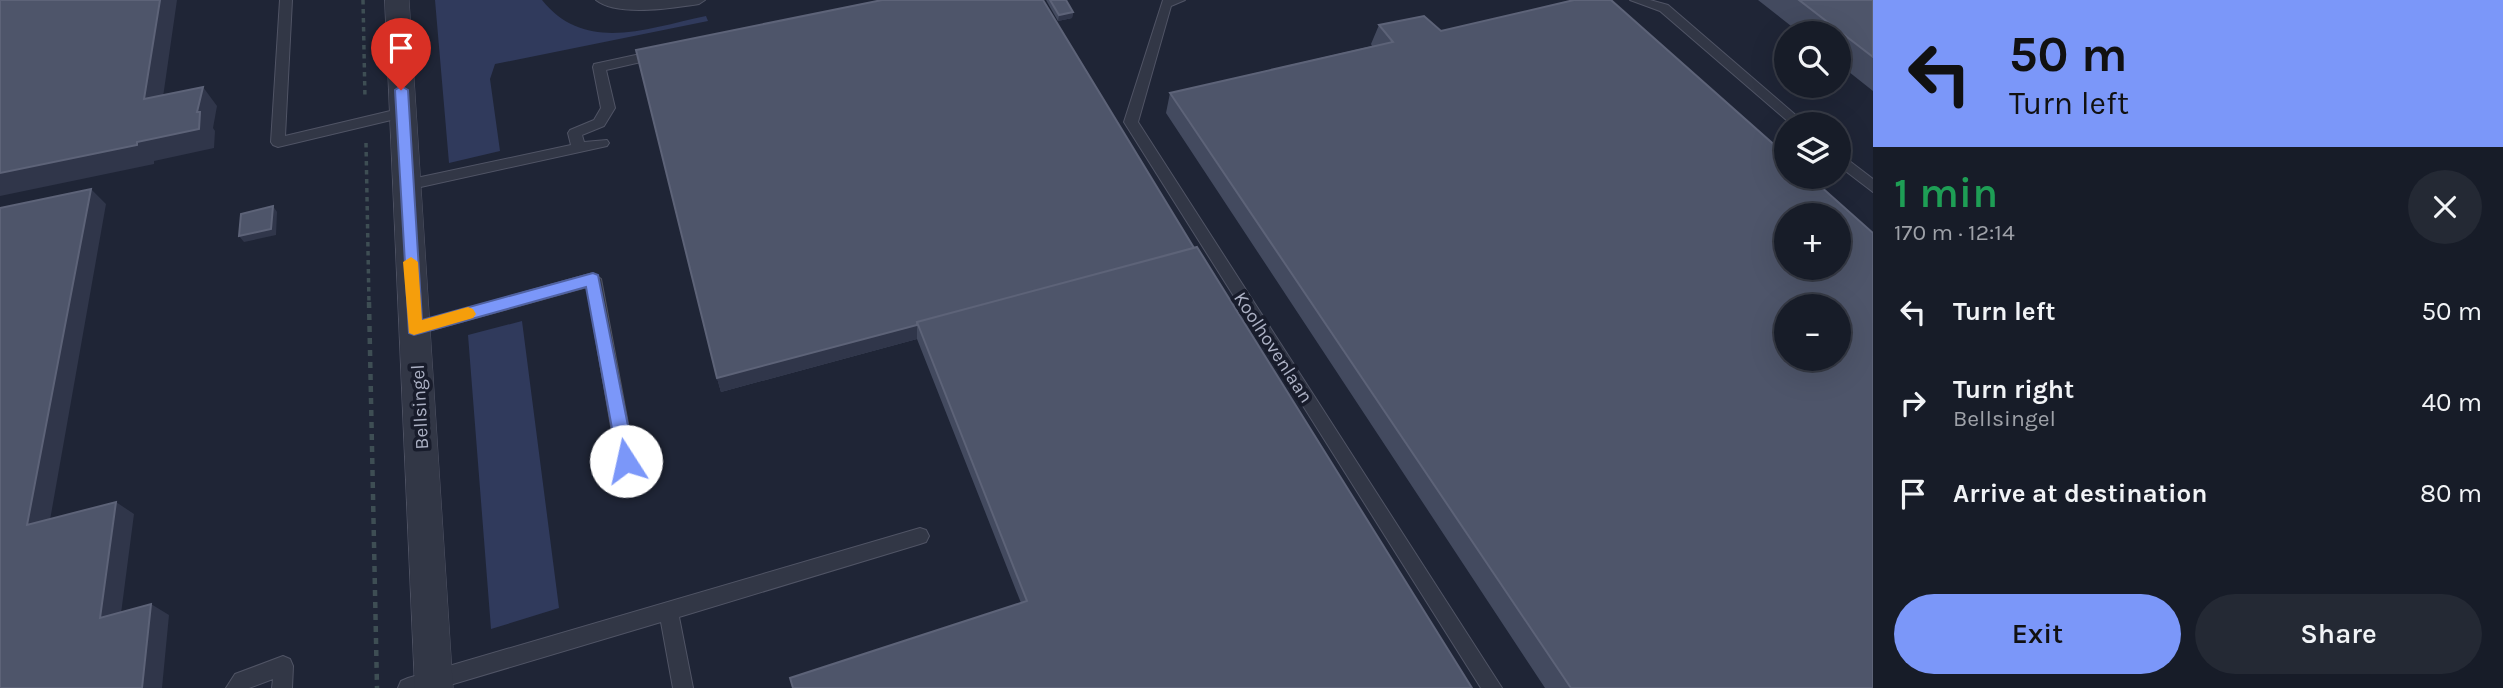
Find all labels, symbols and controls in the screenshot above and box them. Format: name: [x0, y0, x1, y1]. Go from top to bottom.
pin: [371, 18, 431, 90]
map controls: [1774, 21, 1851, 371]
button: search: [1774, 21, 1851, 98]
text: 50 m: [2009, 26, 2127, 83]
icon: left: [1894, 28, 1985, 119]
icon: arrive: [382, 29, 420, 67]
text: Turn left: [2009, 85, 2129, 122]
button: layers: [1774, 112, 1851, 189]
text: 1 min: [1894, 168, 1998, 218]
button: close: [2408, 170, 2482, 244]
button: +: [1774, 203, 1851, 280]
text: 170 m · 12:14: [1894, 219, 2015, 246]
street label: Koolhovenlaan: [1229, 288, 1317, 407]
icon: left: [1894, 293, 1932, 331]
button: −: [1774, 294, 1851, 371]
text: Turn left: [1953, 296, 2055, 327]
text: 50 m: [2421, 296, 2482, 327]
street label: Bellsingel: [407, 364, 433, 450]
text: Turn right: [1953, 374, 2074, 405]
icon: right: [1894, 384, 1932, 422]
text: 40 m: [2422, 387, 2482, 418]
text: Bellsingel: [1953, 405, 2056, 432]
position arrow: [589, 424, 663, 498]
icon: arrive: [1894, 475, 1932, 513]
text: Arrive at destination: [1953, 478, 2207, 509]
text: 80 m: [2420, 478, 2482, 509]
button: Exit: [1894, 594, 2181, 674]
button: Share: [2195, 594, 2482, 674]

